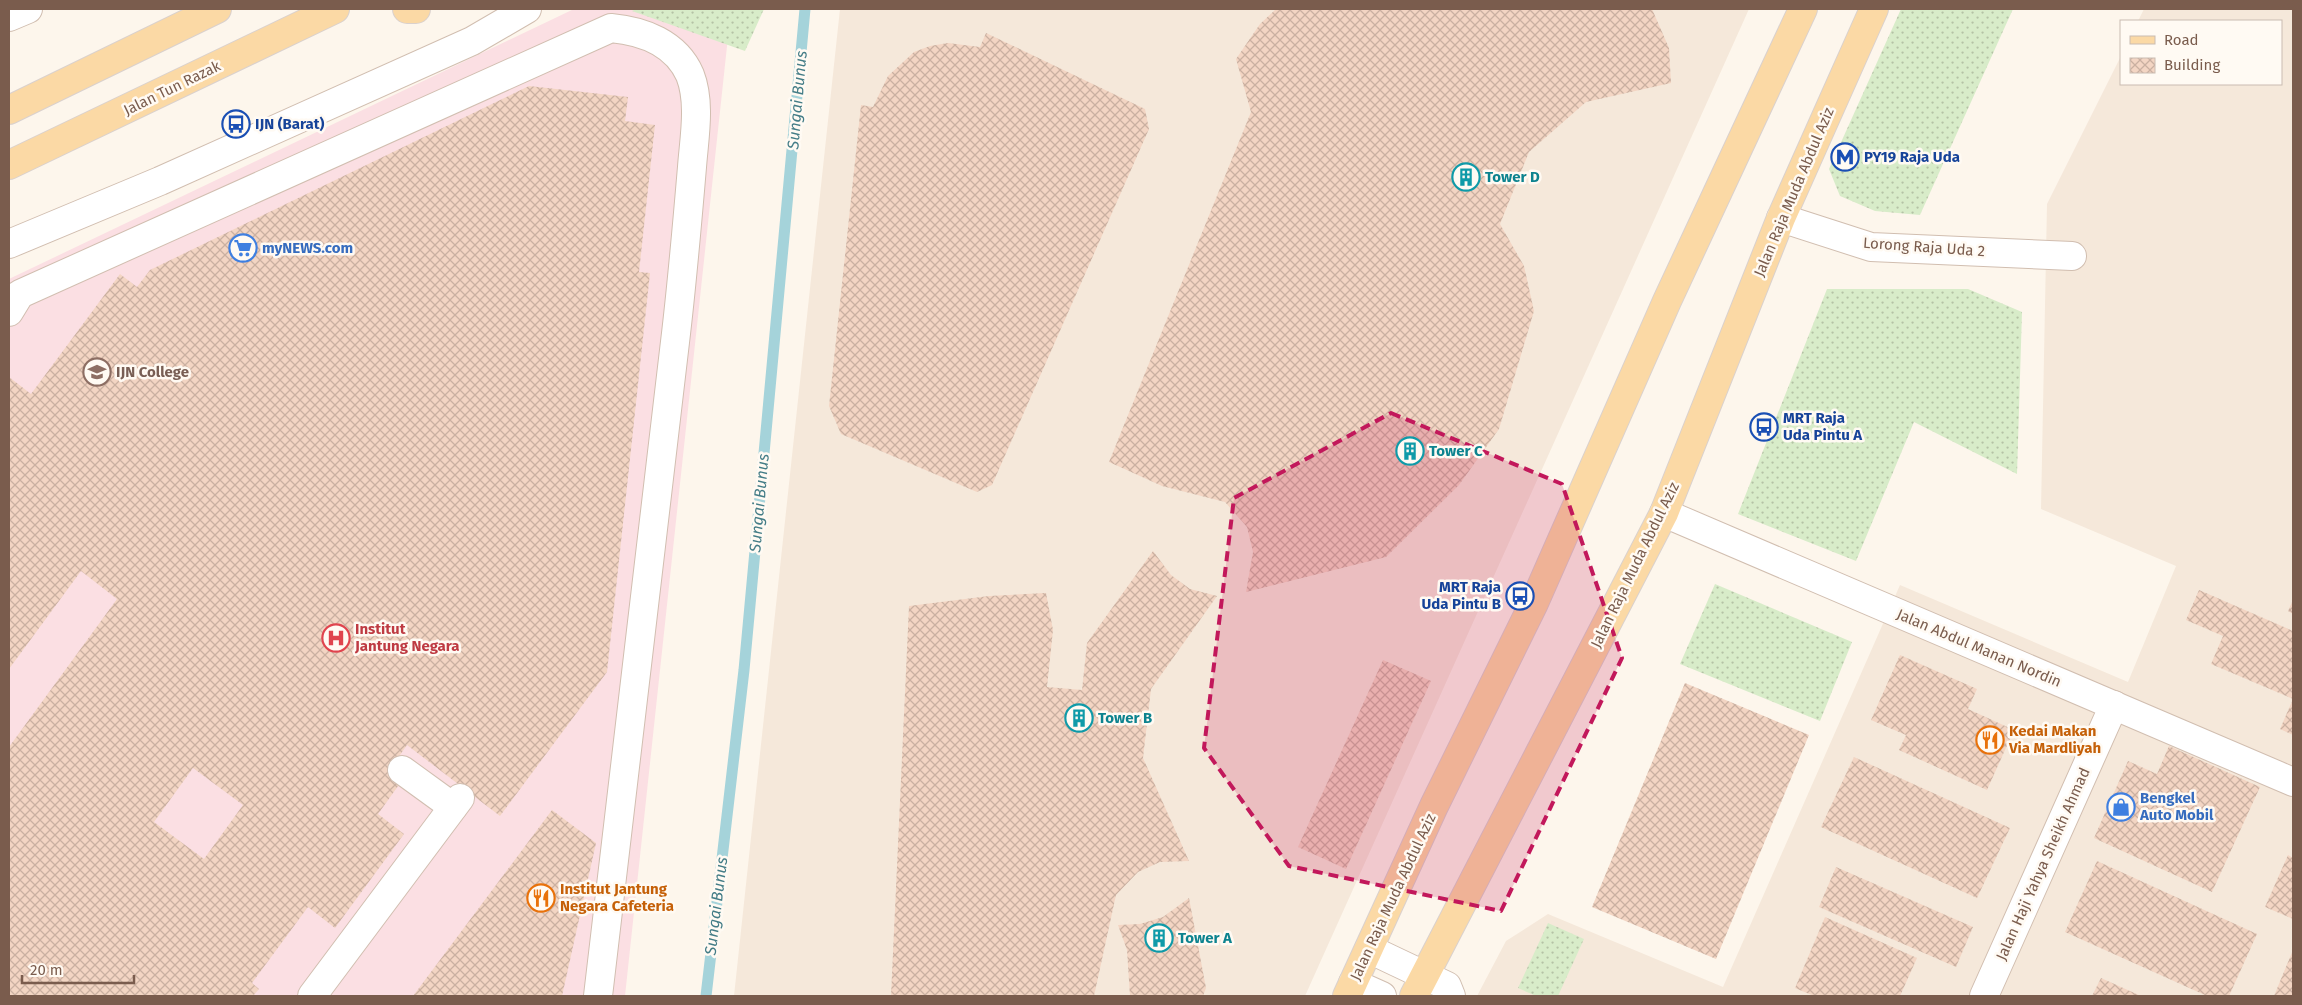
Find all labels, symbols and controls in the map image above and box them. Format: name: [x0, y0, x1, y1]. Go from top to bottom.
legend: [2120, 20, 2282, 85]
text: Road: [2164, 31, 2199, 49]
water label: Sungai Bunus: [783, 50, 811, 151]
text: Building: [2164, 56, 2220, 74]
street label: Jalan Tun Razak: [121, 57, 224, 119]
street label: Jalan Raja Muda Abdul Aziz: [1750, 104, 1838, 279]
bus stop icon: IJN (Barat): [221, 109, 251, 139]
place label: IJN (Barat): [255, 115, 325, 133]
metro station icon: PY19 Raja Uda: [1830, 142, 1860, 172]
place label: PY19 Raja Uda: [1864, 148, 1960, 166]
building icon: Tower D: [1451, 162, 1481, 192]
place label: Tower D: [1485, 168, 1540, 186]
supermarket icon: myNEWS.com: [228, 233, 258, 263]
street label: Lorong Raja Uda 2: [1862, 234, 1986, 260]
place label: myNEWS.com: [262, 239, 353, 257]
school or university icon: IJN College: [82, 357, 112, 387]
place label: IJN College: [116, 363, 189, 381]
place label: MRT Raja Uda Pintu A: [1783, 409, 1863, 444]
bus stop icon: MRT Raja Uda Pintu A: [1749, 412, 1779, 442]
building icon: Tower C: [1395, 436, 1425, 466]
place label: Tower C: [1429, 442, 1483, 460]
water label: Sungai Bunus: [745, 453, 773, 554]
street label: Jalan Raja Muda Abdul Aziz: [1587, 479, 1683, 651]
place label: MRT Raja Uda Pintu B: [1421, 578, 1501, 613]
bus stop icon: MRT Raja Uda Pintu B: [1505, 581, 1535, 611]
street label: Jalan Abdul Manan Nordin: [1894, 605, 2064, 691]
place label: Institut Jantung Negara: [354, 620, 460, 655]
hospital icon: Institut Jantung Negara: [321, 623, 351, 653]
building icon: Tower B: [1064, 703, 1094, 733]
place label: Tower B: [1098, 709, 1152, 727]
place label: Kedai Makan Via Mardliyah: [2008, 722, 2101, 757]
restaurant icon: Kedai Makan Via Mardliyah: [1975, 725, 2005, 755]
street label: Jalan Haji Yahya Sheikh Ahmad: [1992, 765, 2094, 963]
place label: Bengkel Auto Mobil: [2139, 789, 2214, 824]
shop icon: Bengkel Auto Mobil: [2106, 792, 2136, 822]
street label: Jalan Raja Muda Abdul Aziz: [1346, 810, 1440, 983]
water label: Sungai Bunus: [700, 856, 731, 957]
place label: Institut Jantung Negara Cafeteria: [560, 880, 674, 915]
restaurant icon: Institut Jantung Negara Cafeteria: [526, 883, 556, 913]
building icon: Tower A: [1144, 923, 1174, 953]
place label: Tower A: [1178, 929, 1233, 947]
scale bar: [22, 952, 135, 984]
text: 20 m: [30, 961, 63, 979]

